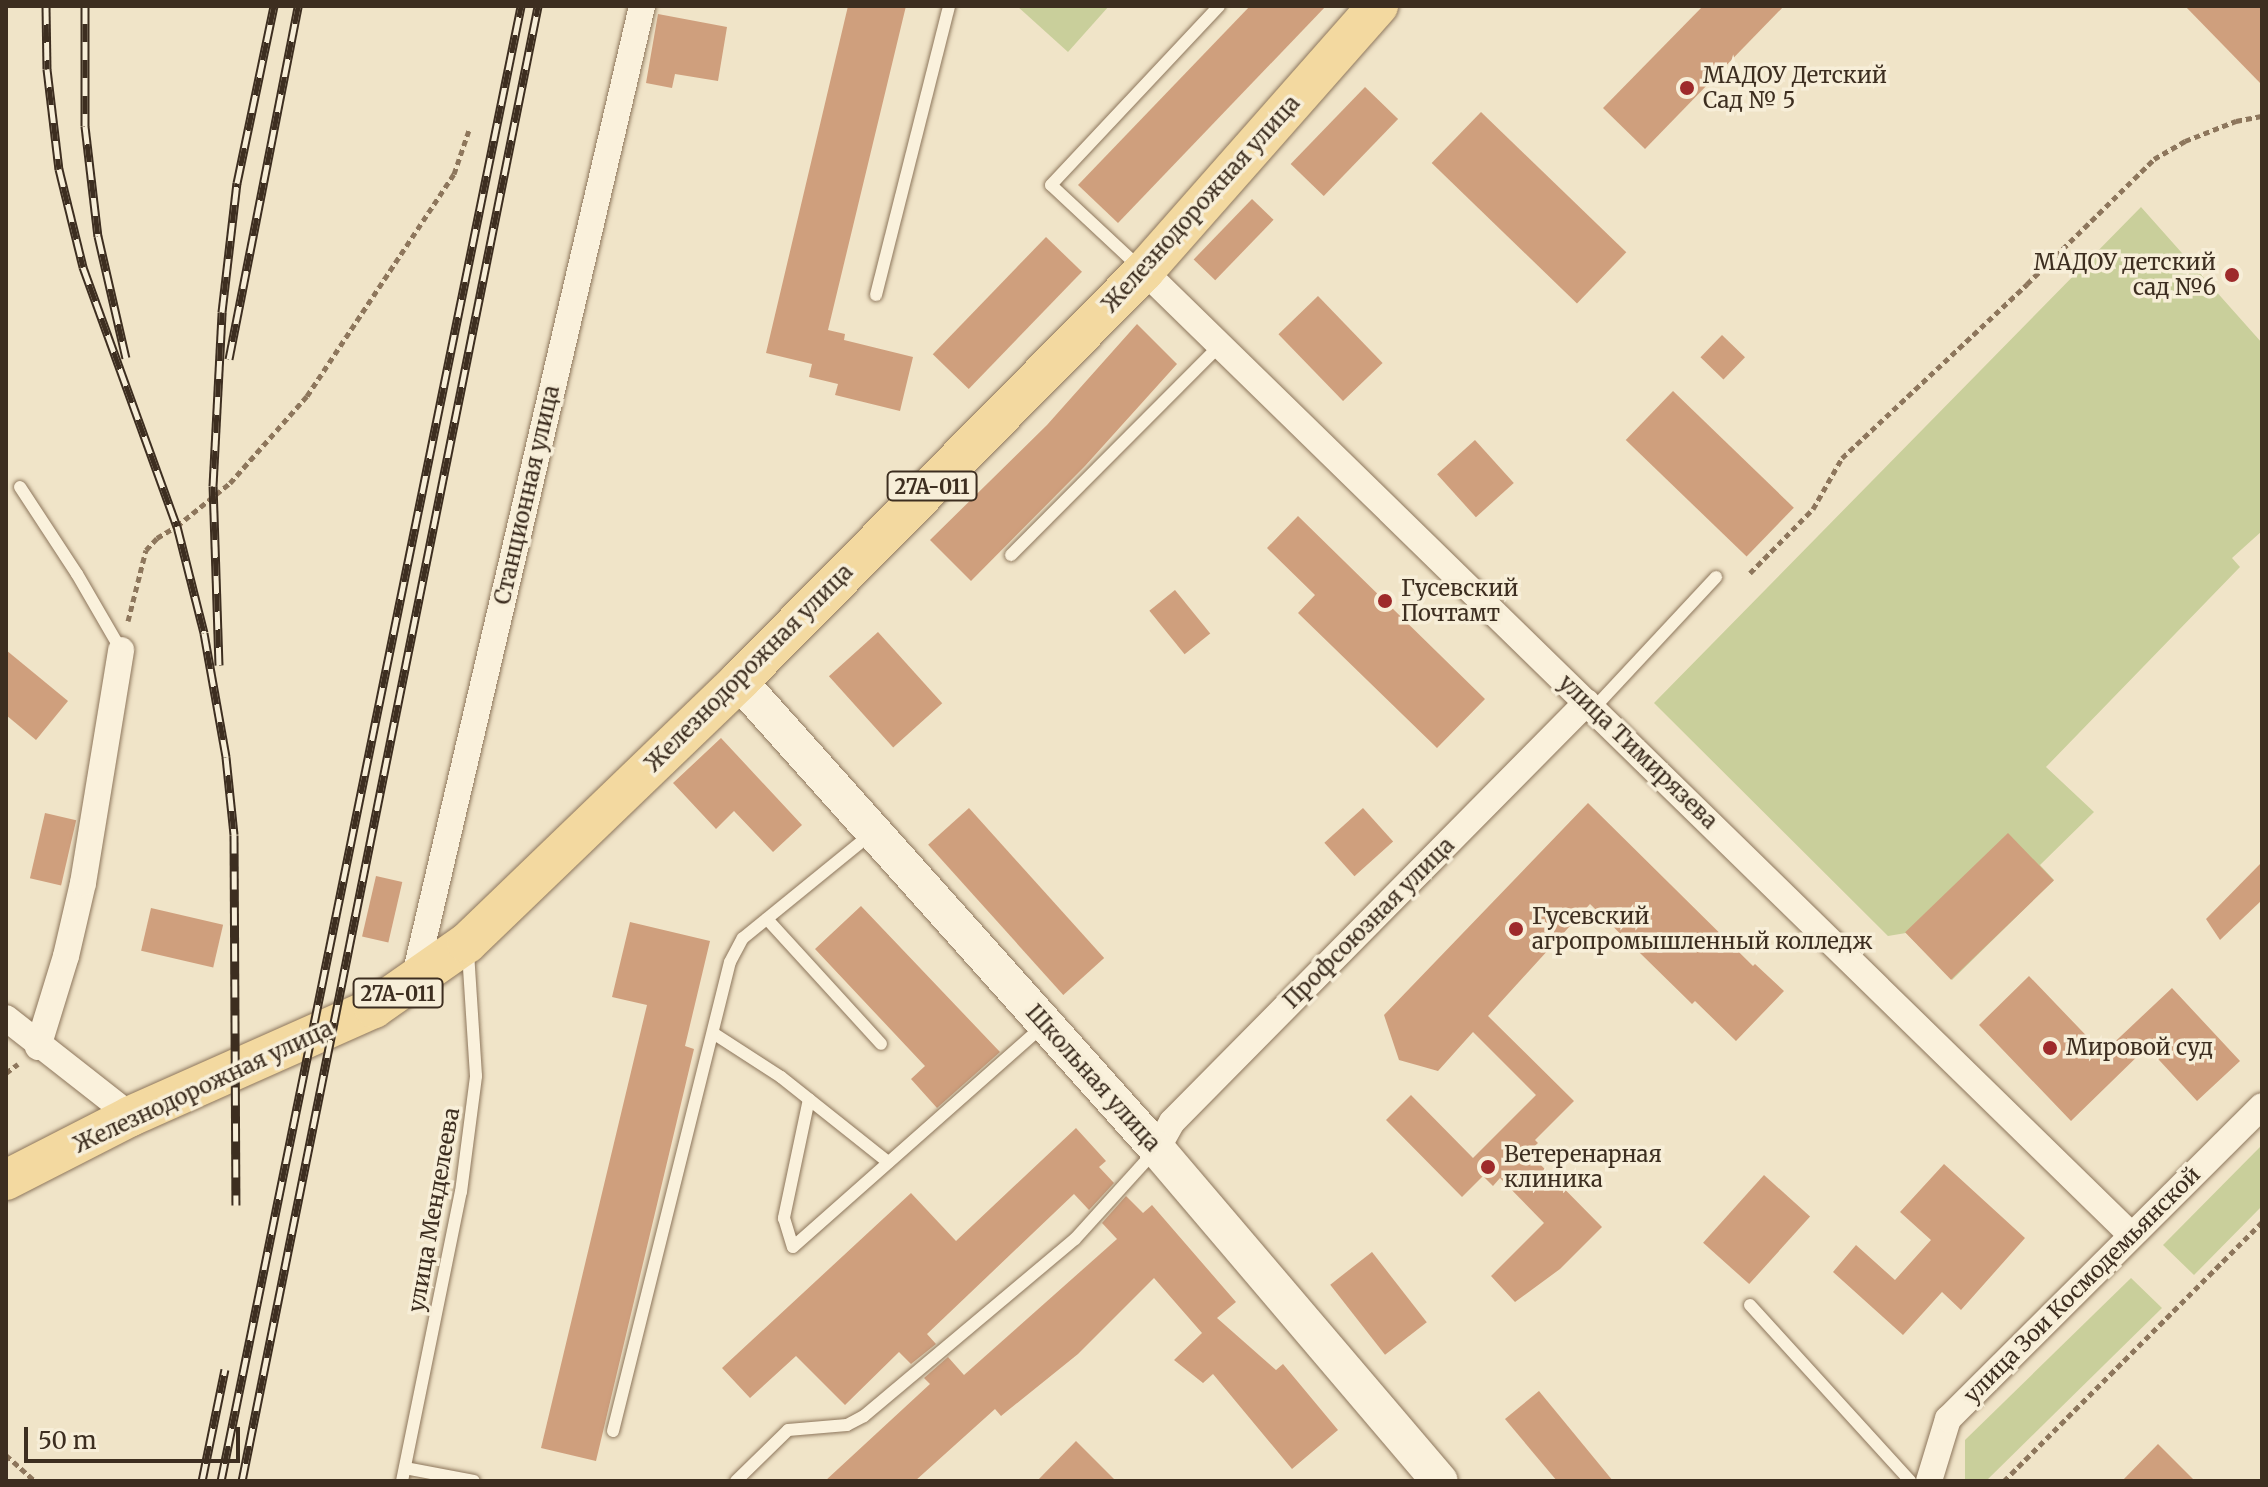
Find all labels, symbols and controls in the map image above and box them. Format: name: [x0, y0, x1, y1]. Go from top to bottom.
place label: МАДОУ Детский Сад № 5: [1703, 62, 1887, 114]
marker: МАДОУ Детский Сад № 5: [1678, 79, 1696, 97]
street label: Железнодорожная улица: [1097, 90, 1305, 318]
place label: МАДОУ детский сад №6: [2034, 249, 2216, 300]
marker: МАДОУ детский сад №6: [2223, 266, 2241, 284]
street label: Станционная улица: [489, 383, 565, 607]
road number: 27А-011: [886, 470, 978, 502]
street label: Железнодорожная улица: [640, 559, 858, 777]
place label: Гусевский Почтамт: [1401, 575, 1519, 626]
marker: Гусевский Почтамт: [1376, 592, 1394, 610]
street label: улица Тимирязева: [1553, 669, 1723, 835]
street label: Профсоюзная улица: [1278, 832, 1460, 1014]
place label: Гусевский агропромышленный колледж: [1532, 903, 1872, 954]
marker: Гусевский агропромышленный колледж: [1507, 920, 1525, 938]
road number: 27А-011: [352, 977, 444, 1009]
street label: Школьная улица: [1020, 999, 1166, 1157]
street label: Железнодорожная улица: [69, 1015, 337, 1159]
place label: Мировой суд: [2066, 1035, 2213, 1061]
marker: Мировой суд: [2041, 1039, 2059, 1057]
street label: улица Менделеева: [403, 1106, 465, 1314]
place label: Ветеренарная клиника: [1504, 1141, 1662, 1192]
marker: Ветеренарная клиника: [1479, 1158, 1497, 1176]
street label: улица Зои Космодемьянской: [1958, 1161, 2206, 1409]
scale bar: [28, 1411, 244, 1461]
text: 50 m: [38, 1425, 97, 1456]

